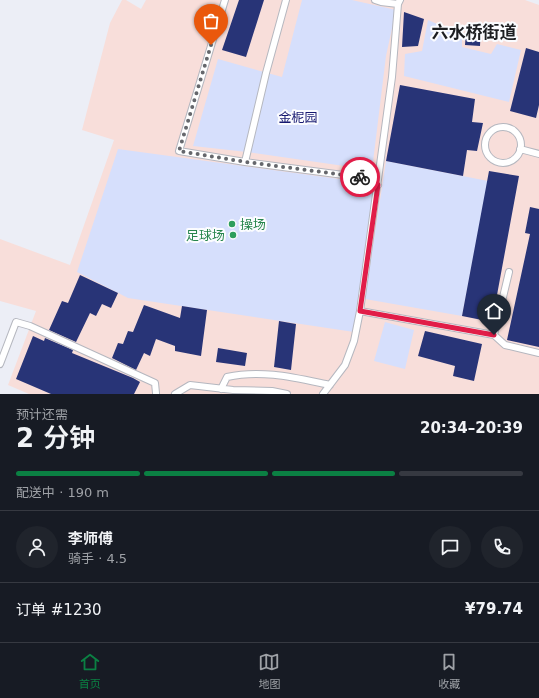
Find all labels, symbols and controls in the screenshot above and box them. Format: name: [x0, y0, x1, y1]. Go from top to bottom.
pin: [194, 4, 228, 45]
icon: bag: [200, 10, 222, 32]
district label: 六水桥街道: [432, 22, 517, 42]
park label: 金柅园: [278, 110, 318, 125]
courier: [340, 157, 380, 197]
icon: bike: [349, 166, 371, 188]
place label: 操场: [240, 217, 266, 232]
marker: 操场: [227, 219, 237, 229]
place label: 足球场: [186, 228, 225, 243]
marker: 足球场: [228, 230, 238, 240]
pin: [477, 294, 511, 335]
icon: home: [483, 300, 505, 322]
text: 预计还需: [16, 407, 68, 422]
text: 20:34–20:39: [420, 419, 523, 437]
text: 2 分钟: [16, 423, 95, 453]
text: 配送中 · 190 m: [16, 485, 109, 500]
button: person: [16, 526, 58, 568]
button: chat: [429, 526, 471, 568]
button: phone: [481, 526, 523, 568]
text: 李师傅: [68, 530, 113, 548]
text: 骑手 · 4.5: [68, 551, 127, 566]
text: ¥79.74: [465, 600, 523, 618]
text: 订单 #1230: [16, 601, 102, 619]
tab: 首页: [79, 651, 101, 691]
tab: 地图: [258, 651, 280, 691]
tab: 收藏: [438, 651, 460, 691]

